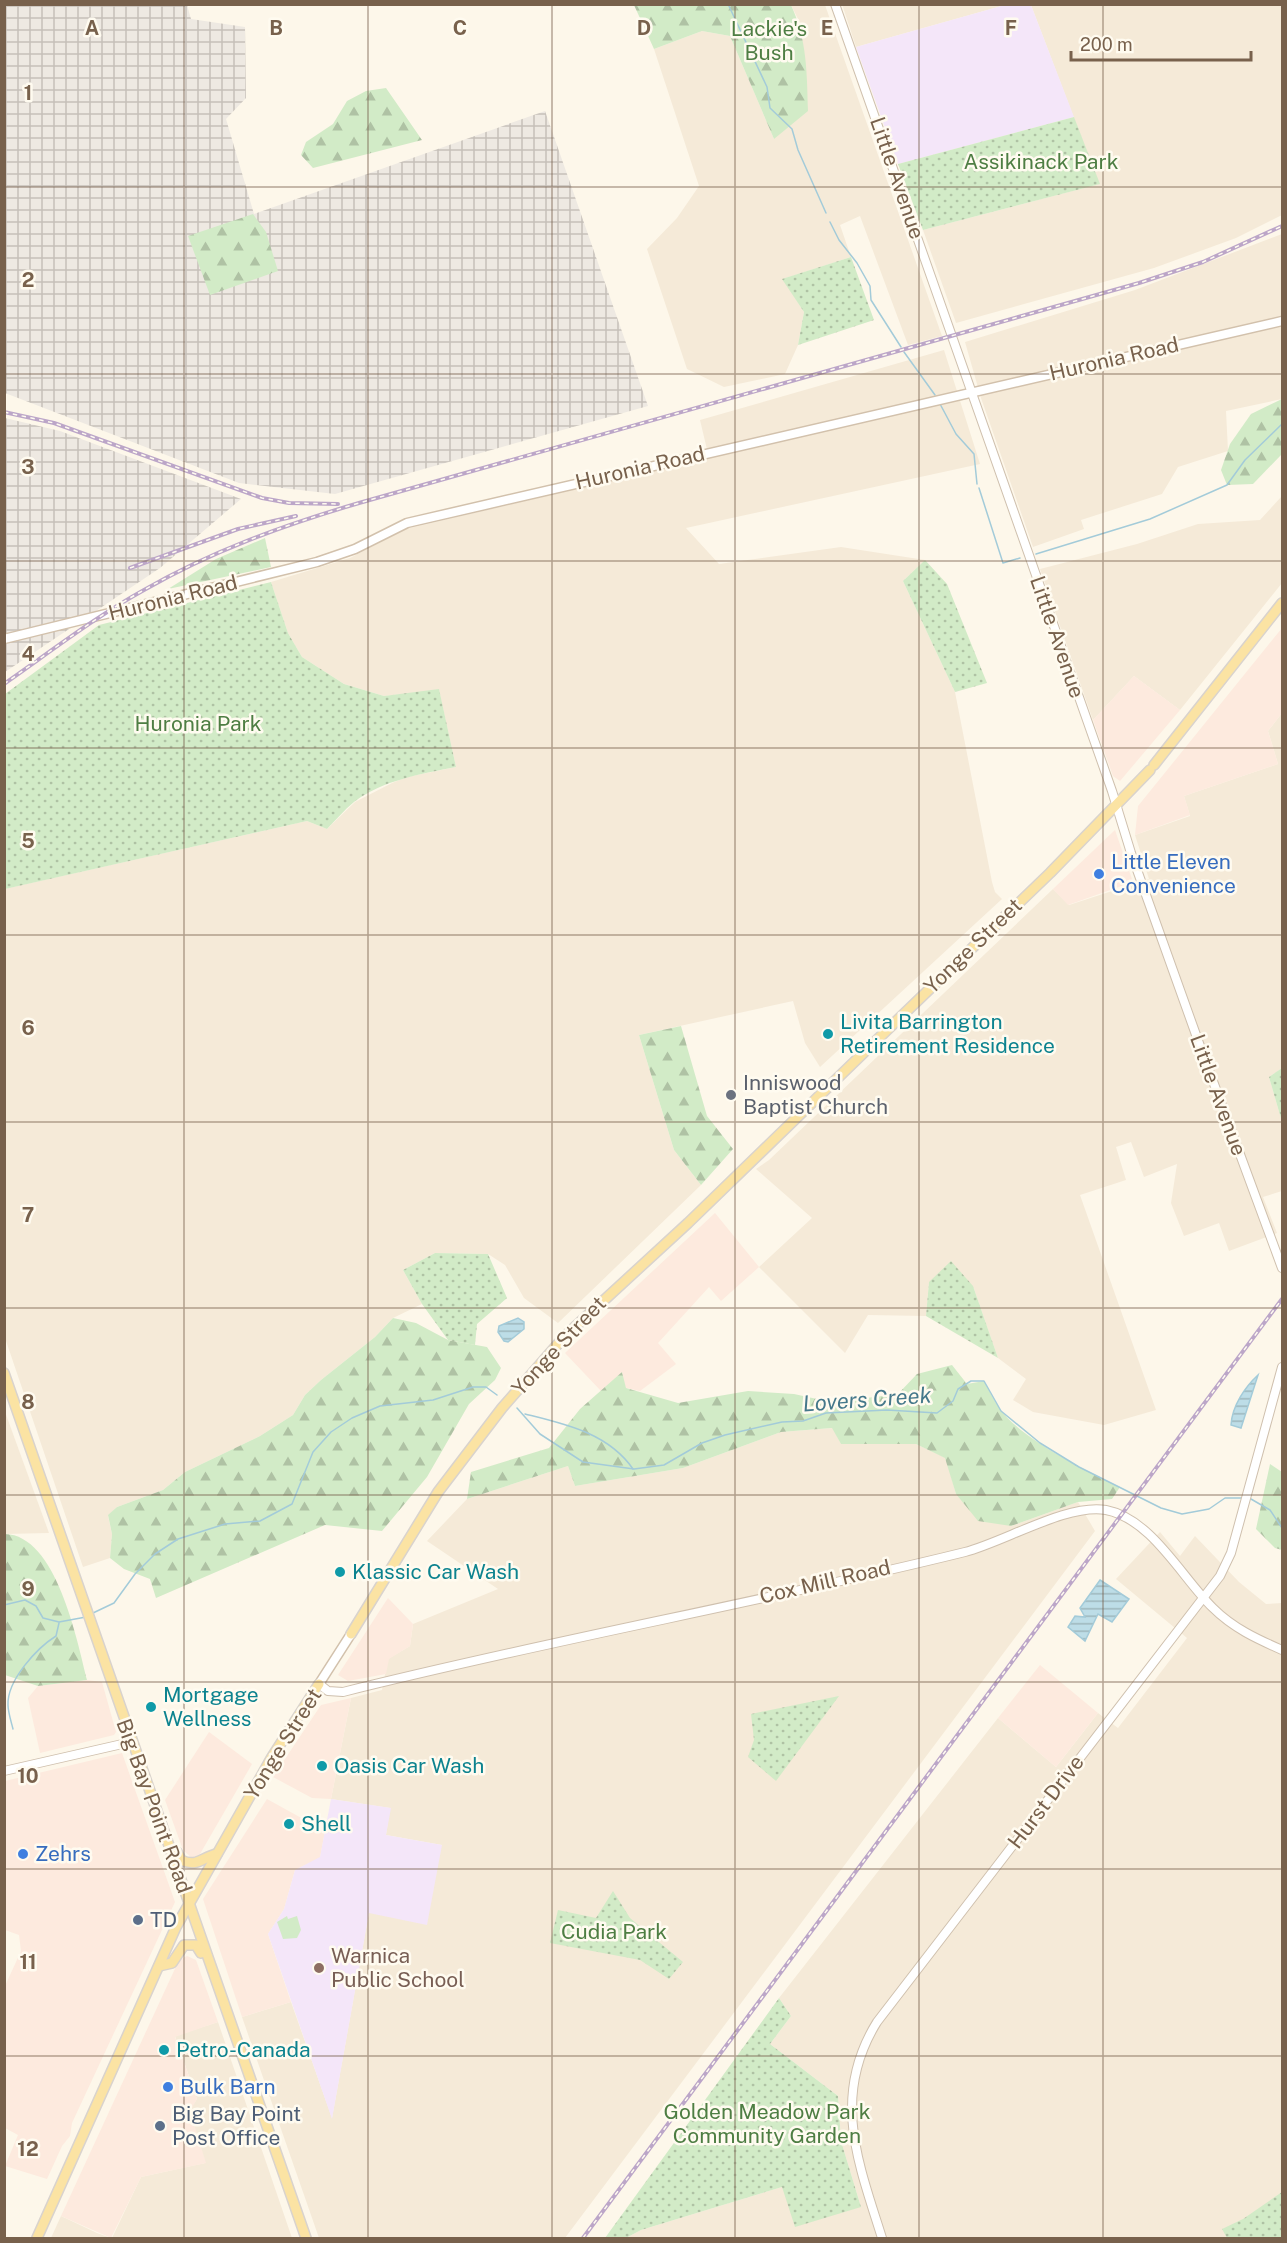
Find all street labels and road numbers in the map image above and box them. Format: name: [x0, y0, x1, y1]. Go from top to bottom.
street label: Little Avenue: [865, 114, 930, 242]
street label: Huronia Road: [1047, 331, 1181, 386]
street label: Huronia Road: [573, 440, 707, 495]
street label: Huronia Road: [106, 569, 240, 626]
street label: Little Avenue: [1025, 573, 1090, 701]
street label: Yonge Street: [919, 893, 1027, 999]
street label: Little Avenue: [1185, 1031, 1252, 1159]
street label: Yonge Street: [506, 1291, 611, 1400]
street label: Cox Mill Road: [757, 1554, 893, 1609]
street label: Yonge Street: [238, 1684, 327, 1804]
street label: Big Bay Point Road: [111, 1715, 198, 1897]
street label: Hurst Drive: [1002, 1750, 1089, 1853]

